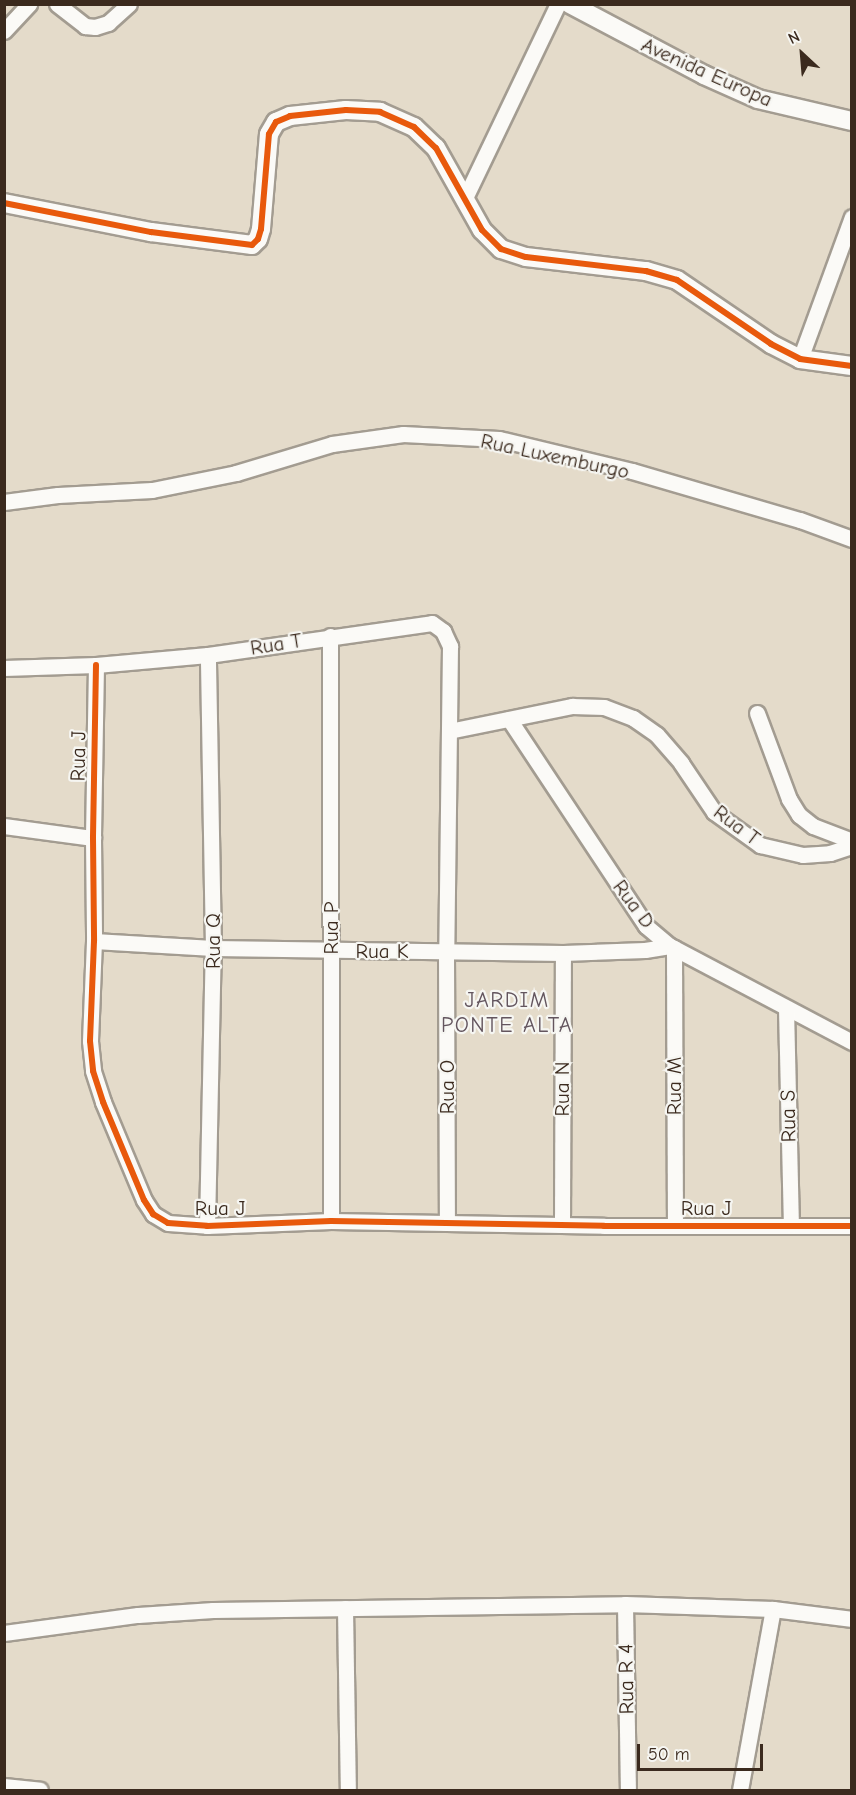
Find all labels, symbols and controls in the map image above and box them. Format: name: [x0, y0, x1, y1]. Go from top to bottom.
north arrow: [772, 24, 832, 84]
text: N: [785, 27, 803, 48]
street label: Avenida Europa: [638, 32, 776, 112]
street label: Rua Luxemburgo: [478, 428, 632, 484]
street label: Rua T: [248, 627, 304, 661]
street label: Rua J: [65, 730, 91, 782]
street label: Rua T: [709, 799, 765, 851]
street label: Rua D: [608, 875, 660, 933]
street label: Rua P: [318, 902, 344, 954]
street label: Rua Q: [200, 913, 226, 969]
street label: Rua K: [356, 938, 408, 964]
district label: JARDIM PONTE ALTA: [441, 987, 573, 1038]
street label: Rua M: [661, 1057, 687, 1115]
street label: Rua O: [434, 1060, 460, 1114]
street label: Rua N: [549, 1062, 575, 1116]
street label: Rua S: [775, 1089, 801, 1143]
street label: Rua J: [195, 1195, 245, 1221]
street label: Rua J: [681, 1195, 731, 1221]
street label: Rua R 4: [613, 1643, 639, 1715]
scale bar: [640, 1732, 766, 1770]
text: 50 m: [648, 1744, 690, 1765]

